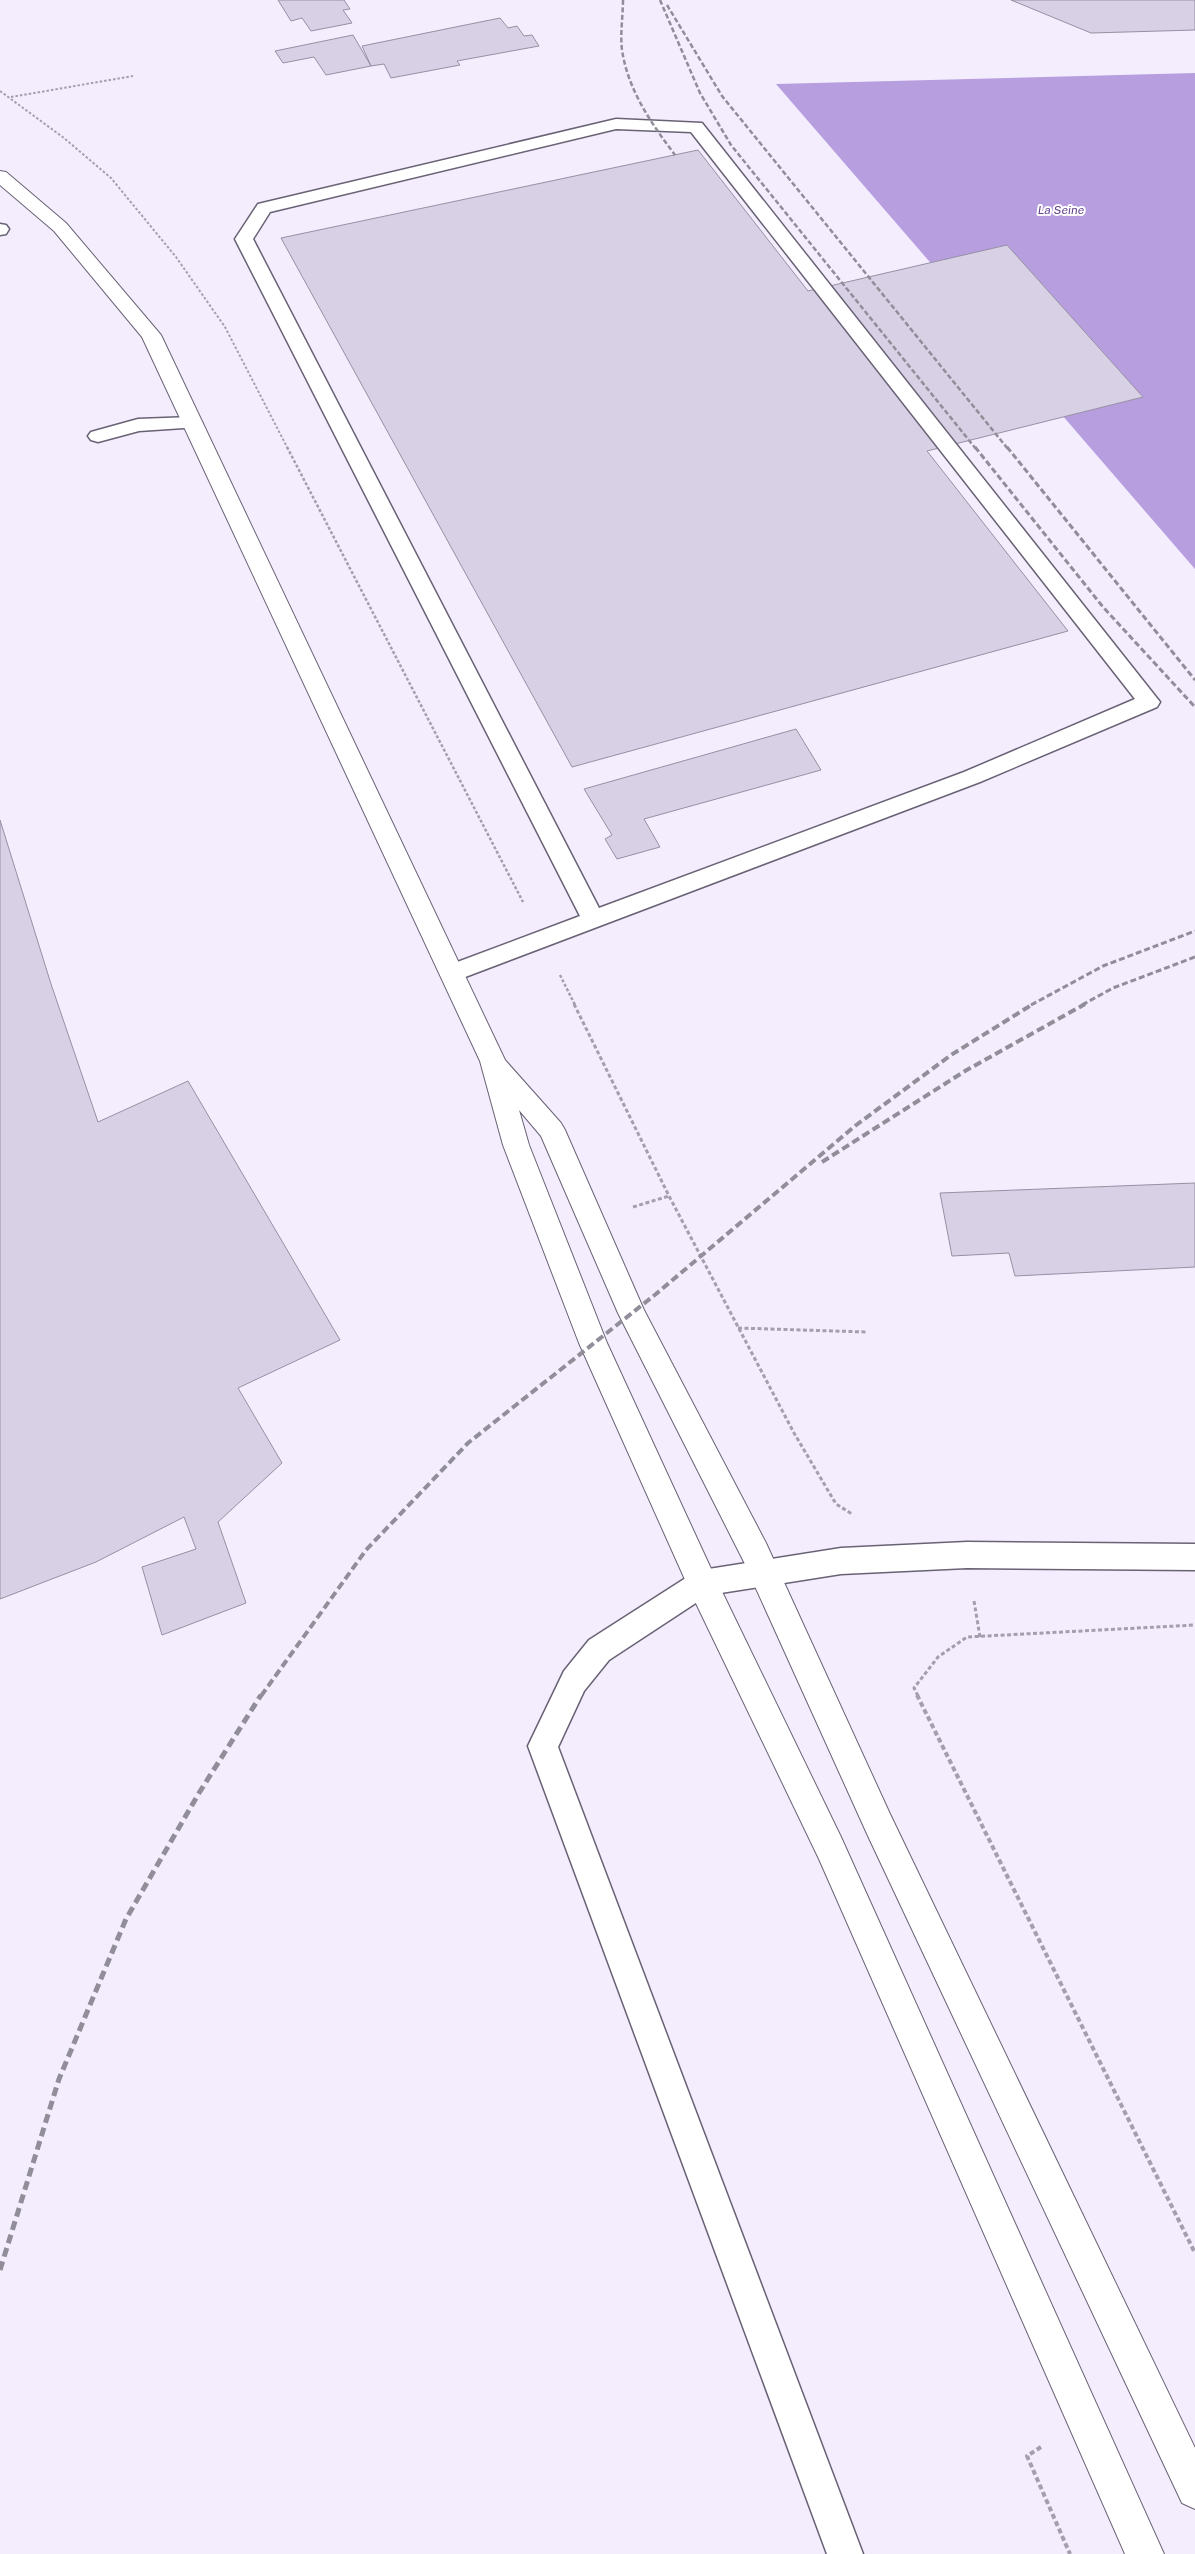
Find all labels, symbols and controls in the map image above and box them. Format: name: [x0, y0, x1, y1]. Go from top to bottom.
water label: La Seine: [1038, 203, 1085, 217]

